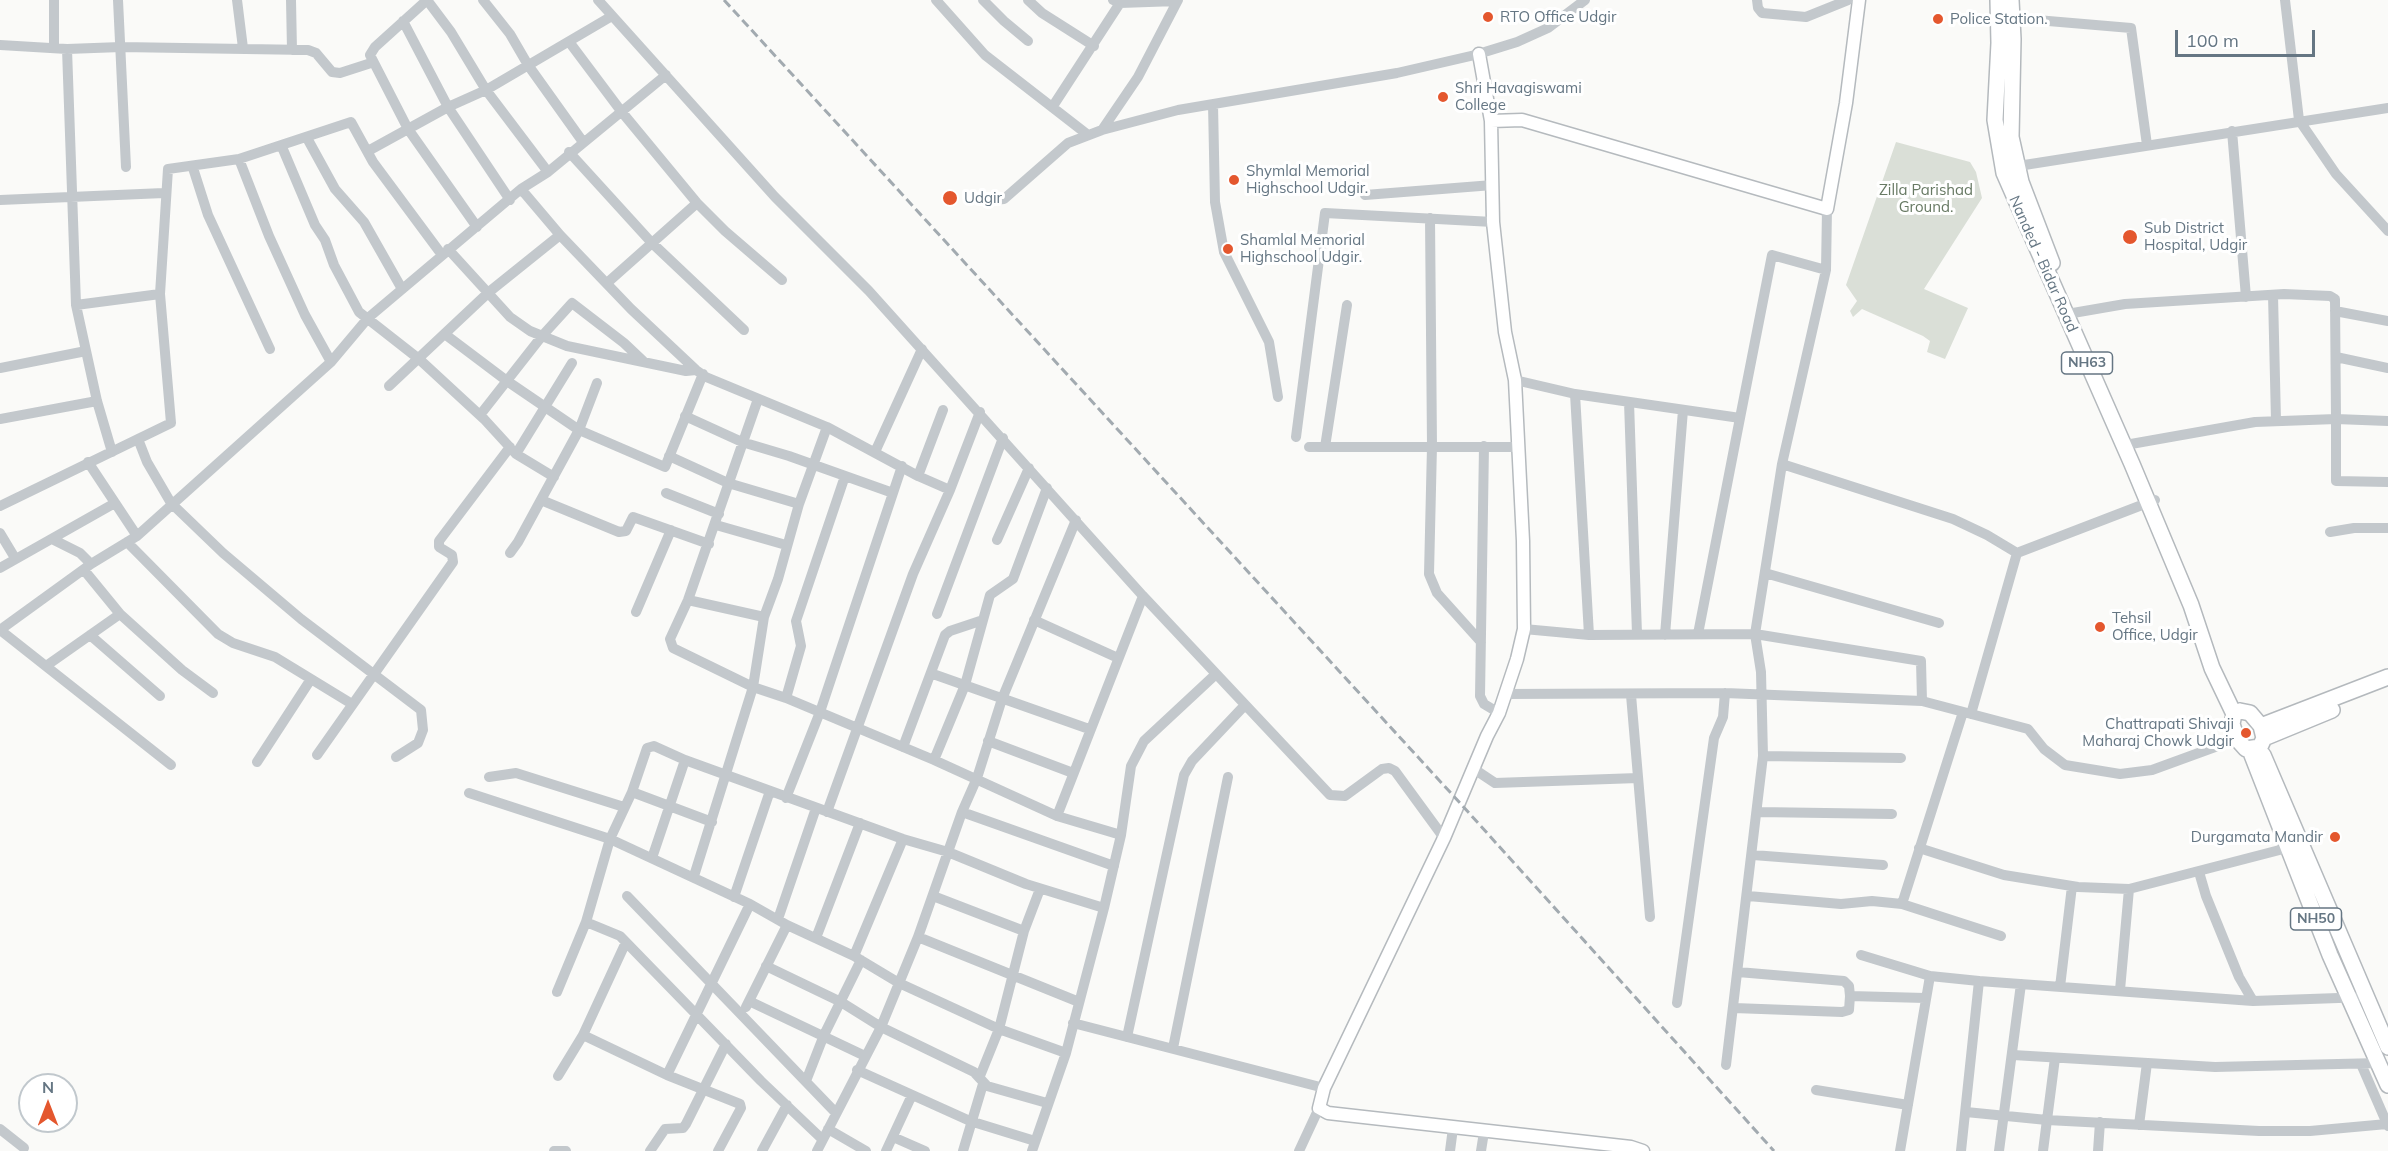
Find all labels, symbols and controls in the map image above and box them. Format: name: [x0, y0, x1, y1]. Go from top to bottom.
place label: RTO Office Udgir: [1500, 8, 1616, 26]
marker: RTO Office Udgir: [1481, 10, 1495, 24]
place label: Police Station.: [1950, 10, 2048, 28]
marker: Police Station.: [1931, 12, 1945, 26]
scale bar: [2178, 18, 2318, 56]
text: 100 m: [2186, 29, 2239, 52]
place label: Shri Havagiswami College: [1455, 79, 1582, 114]
marker: Shri Havagiswami College: [1436, 90, 1450, 104]
place label: Shymlal Memorial Highschool Udgir.: [1246, 162, 1370, 197]
marker: Shymlal Memorial Highschool Udgir.: [1227, 173, 1241, 187]
park label: Zilla Parishad Ground.: [1879, 181, 1973, 216]
marker: Udgir: [941, 189, 959, 207]
place label: Udgir: [964, 189, 1002, 207]
street label: Nanded - Bidar Road: [2005, 193, 2081, 335]
place label: Sub District Hospital, Udgir: [2144, 219, 2247, 254]
marker: Sub District Hospital, Udgir: [2121, 228, 2139, 246]
place label: Shamlal Memorial Highschool Udgir.: [1240, 231, 1365, 266]
marker: Shamlal Memorial Highschool Udgir.: [1221, 242, 1235, 256]
road number: NH63: [2062, 352, 2112, 374]
place label: Tehsil Office, Udgir: [2112, 609, 2198, 644]
marker: Tehsil Office, Udgir: [2093, 620, 2107, 634]
place label: Chattrapati Shivaji Maharaj Chowk Udgir: [2082, 715, 2234, 750]
marker: Chattrapati Shivaji Maharaj Chowk Udgir: [2239, 726, 2253, 740]
place label: Durgamata Mandir: [2191, 828, 2323, 846]
marker: Durgamata Mandir: [2328, 830, 2342, 844]
road number: NH50: [2290, 908, 2342, 930]
north arrow: [18, 1073, 78, 1133]
text: N: [42, 1077, 54, 1097]

